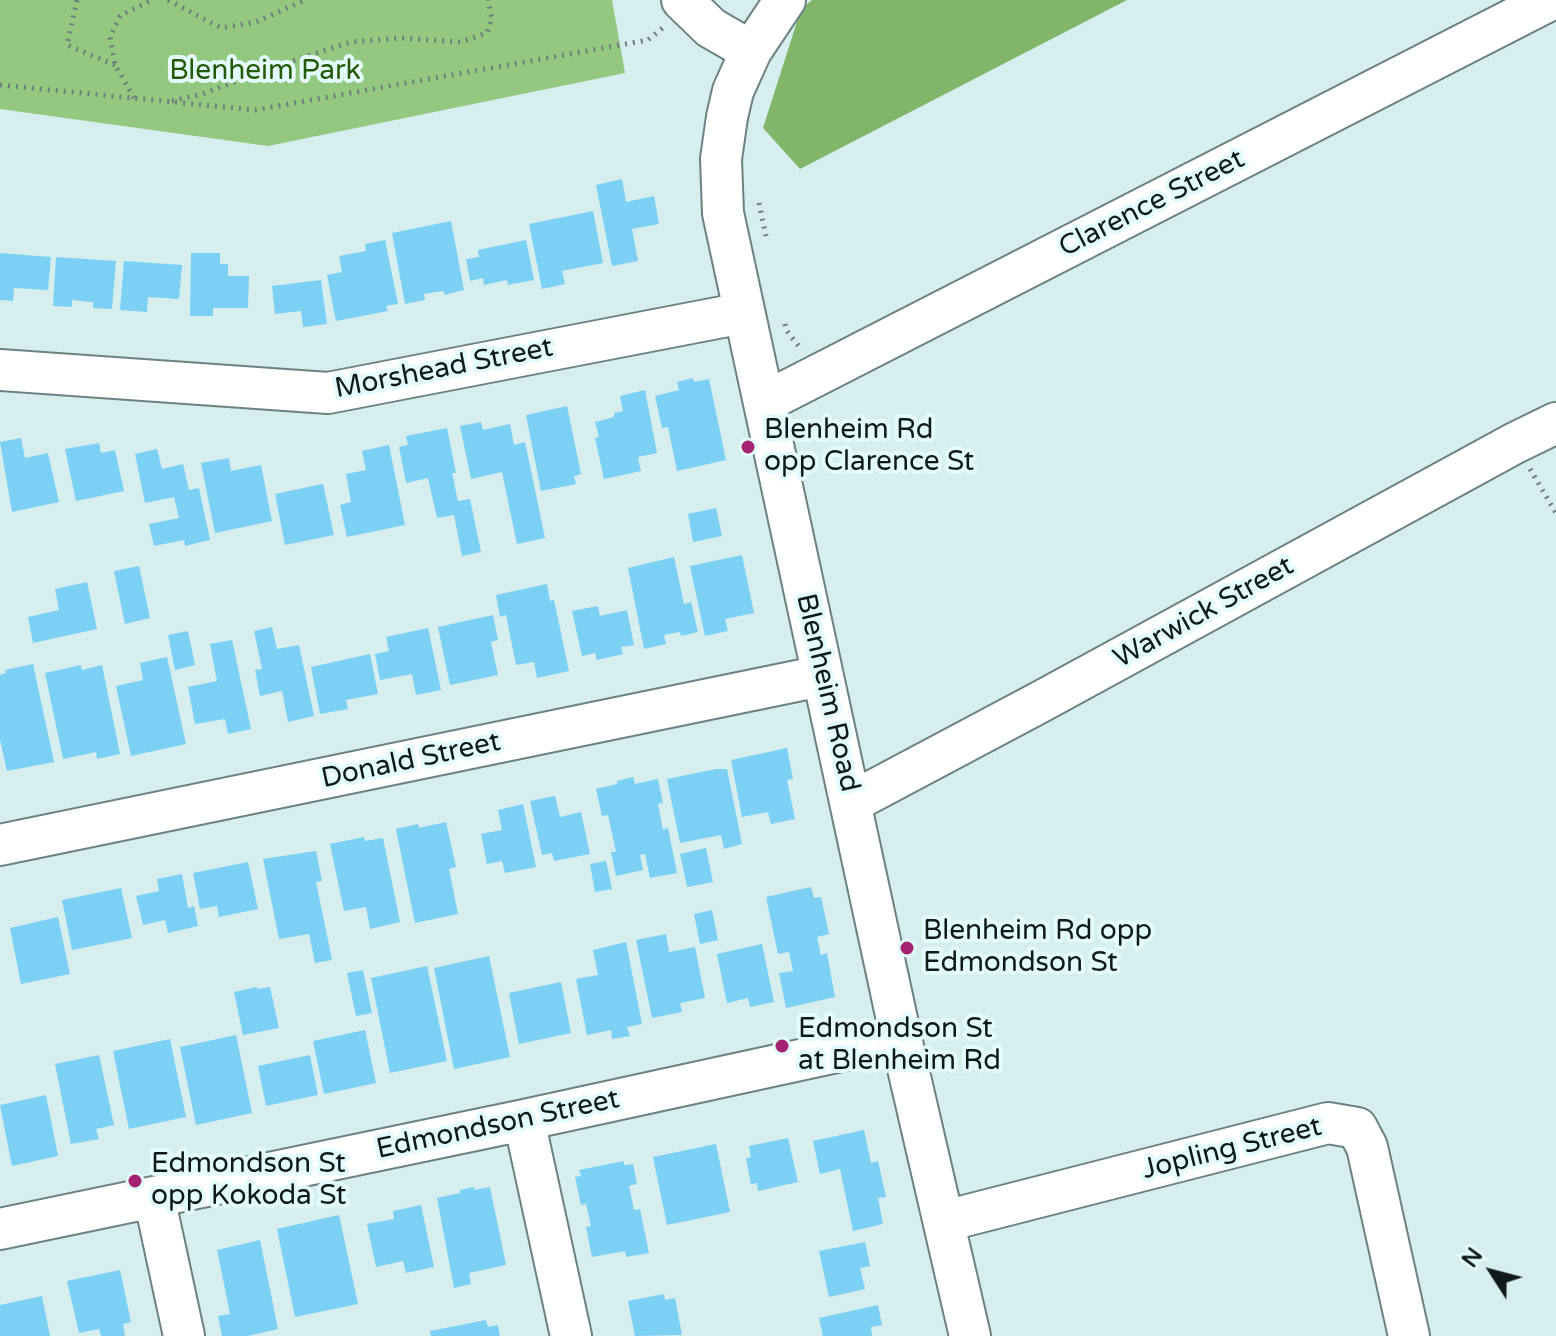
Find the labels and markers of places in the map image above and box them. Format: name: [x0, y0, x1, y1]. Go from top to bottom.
place label: Blenheim Rd opp Clarence St: [764, 414, 974, 480]
marker: Blenheim Rd opp Clarence St: [739, 438, 757, 456]
place label: Blenheim Rd opp Edmondson St: [923, 915, 1152, 981]
marker: Blenheim Rd opp Edmondson St: [898, 939, 916, 957]
place label: Edmondson St at Blenheim Rd: [798, 1013, 1001, 1079]
marker: Edmondson St at Blenheim Rd: [773, 1037, 791, 1055]
place label: Edmondson St opp Kokoda St: [151, 1148, 346, 1214]
marker: Edmondson St opp Kokoda St: [126, 1172, 144, 1190]

